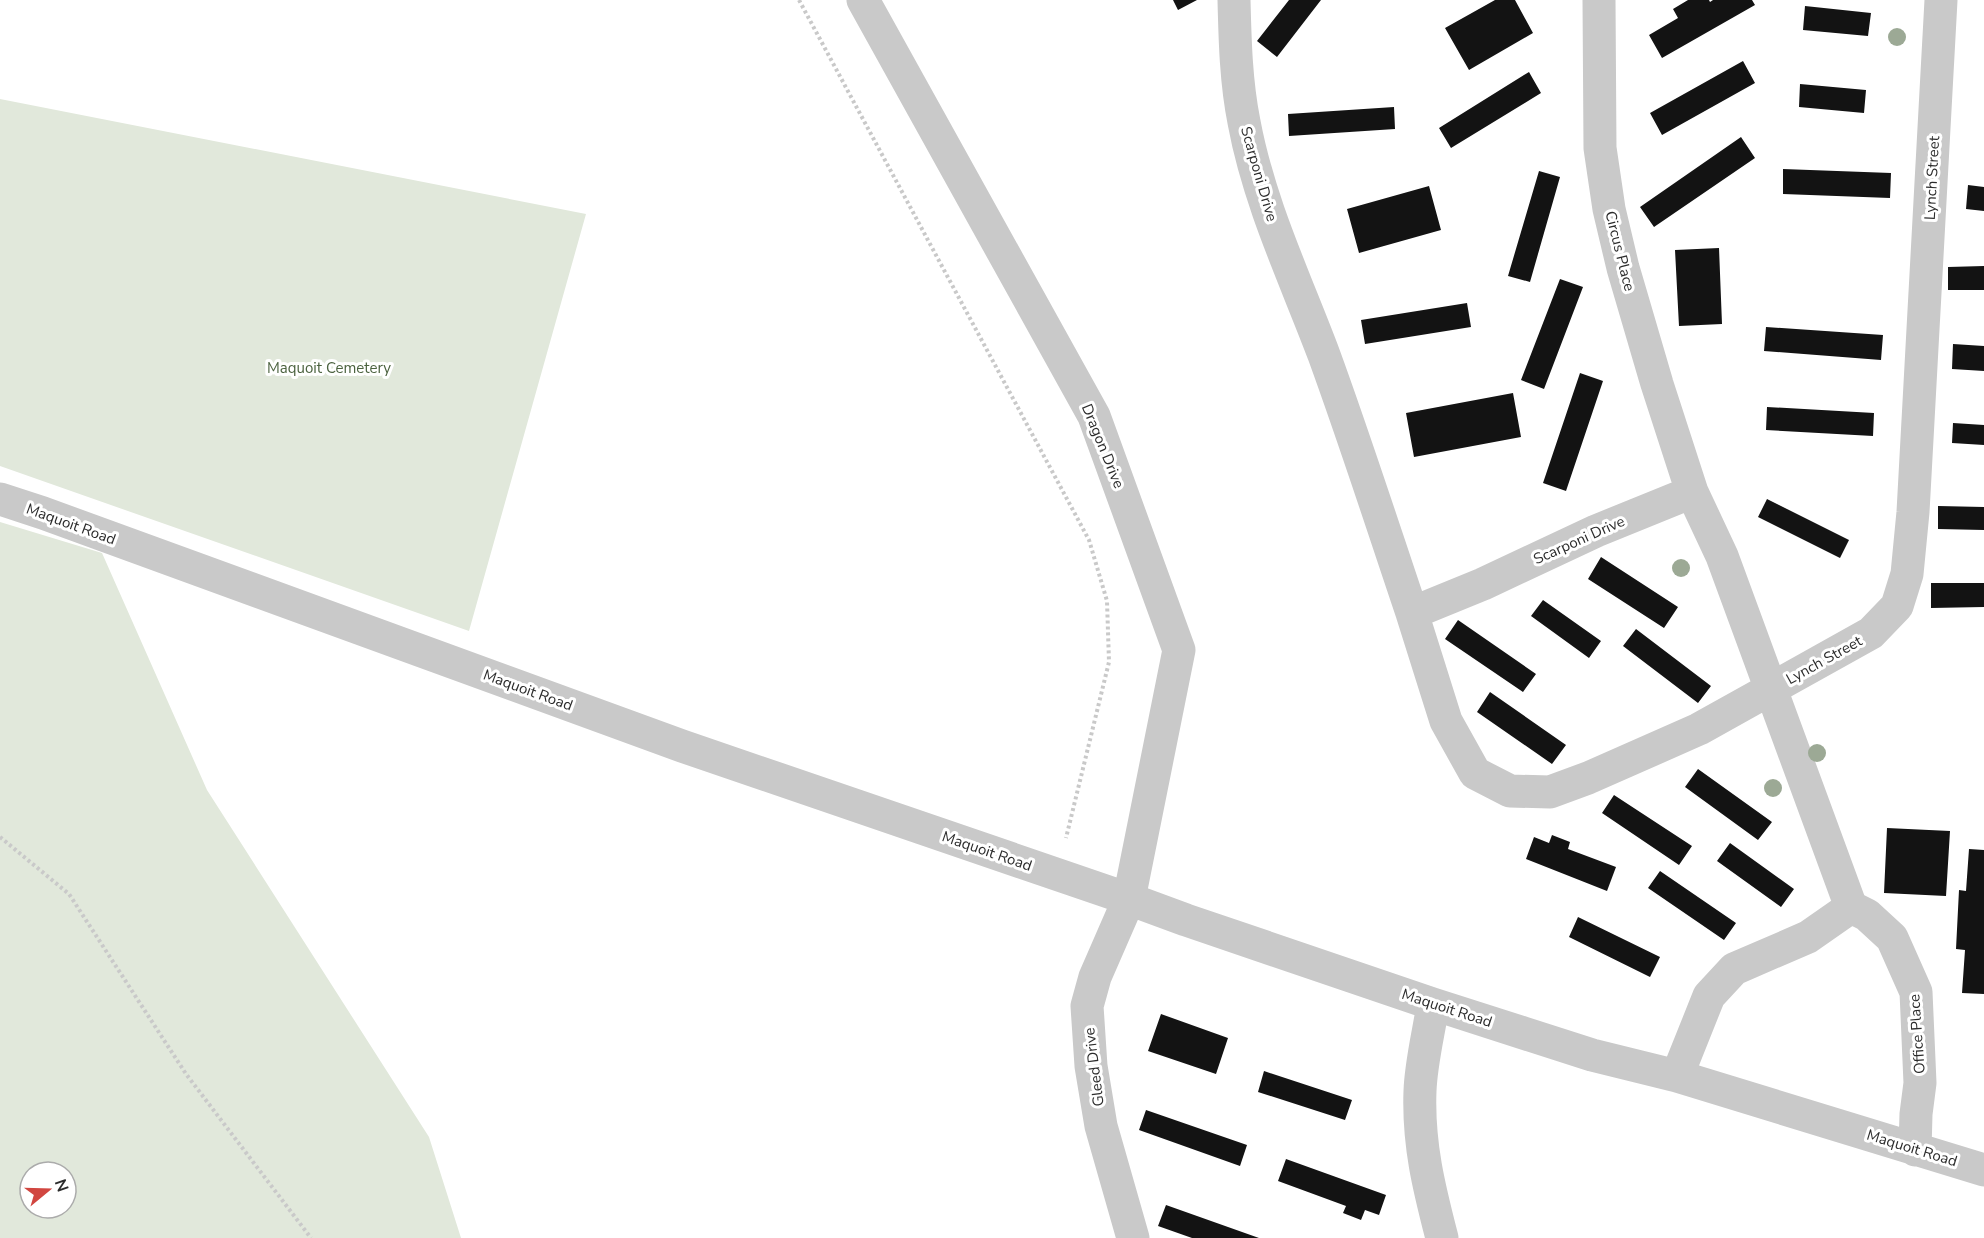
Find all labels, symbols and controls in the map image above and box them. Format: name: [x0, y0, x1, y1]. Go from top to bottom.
street label: Scarponi Drive: [1236, 124, 1282, 224]
street label: Lynch Street: [1920, 135, 1944, 220]
street label: Circus Place: [1600, 209, 1640, 293]
park label: Maquoit Cemetery: [267, 358, 391, 378]
street label: Dragon Drive: [1077, 401, 1129, 491]
street label: Maquoit Road: [24, 499, 118, 549]
street label: Scarponi Drive: [1530, 511, 1628, 569]
street label: Lynch Street: [1782, 631, 1866, 689]
street label: Maquoit Road: [481, 665, 575, 715]
street label: Maquoit Road: [939, 826, 1035, 876]
street label: Maquoit Road: [1399, 984, 1495, 1032]
street label: Office Place: [1904, 993, 1930, 1075]
street label: Gleed Drive: [1079, 1026, 1109, 1108]
street label: Maquoit Road: [1864, 1125, 1960, 1171]
north arrow: [18, 1160, 78, 1220]
text: N: [49, 1176, 74, 1195]

